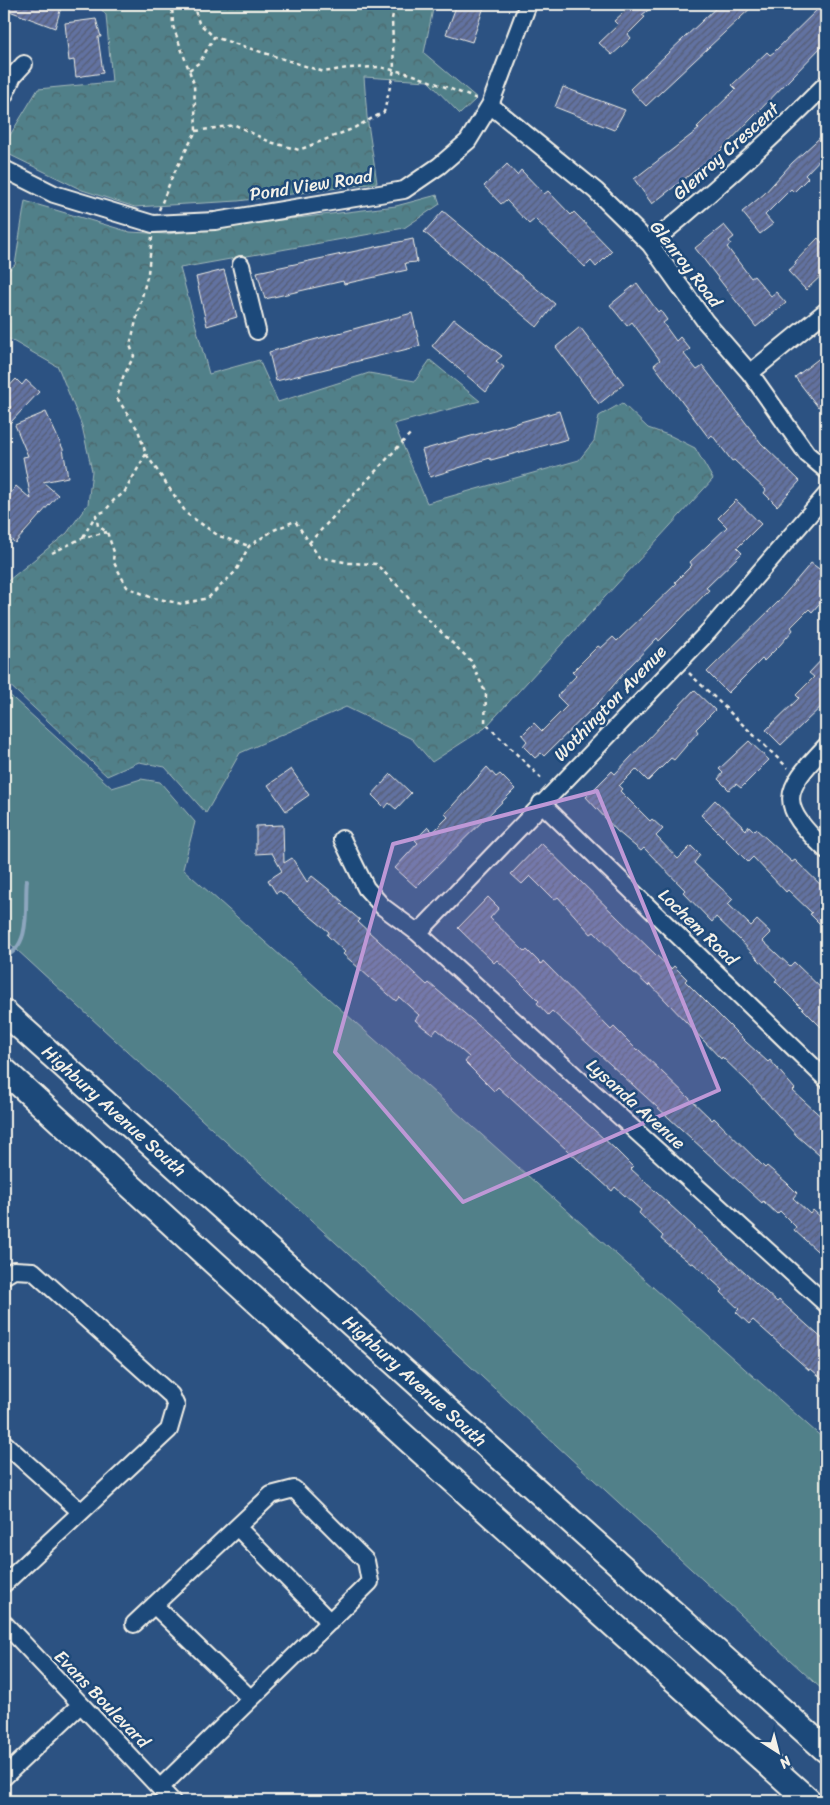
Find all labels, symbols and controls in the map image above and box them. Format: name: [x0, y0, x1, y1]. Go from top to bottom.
street label: Glenroy Crescent: [665, 93, 788, 208]
street label: Pond View Road: [247, 159, 376, 210]
street label: Glenroy Road: [641, 213, 732, 316]
street label: Wothington Avenue: [545, 637, 675, 769]
street label: Lochem Road: [650, 880, 747, 975]
street label: Highbury Avenue South: [34, 1037, 194, 1185]
street label: Lysanda Avenue: [579, 1050, 693, 1158]
street label: Highbury Avenue South: [335, 1307, 495, 1455]
street label: Evans Boulevard: [46, 1642, 159, 1757]
north arrow: [752, 1728, 802, 1778]
text: N: [774, 1749, 797, 1775]

